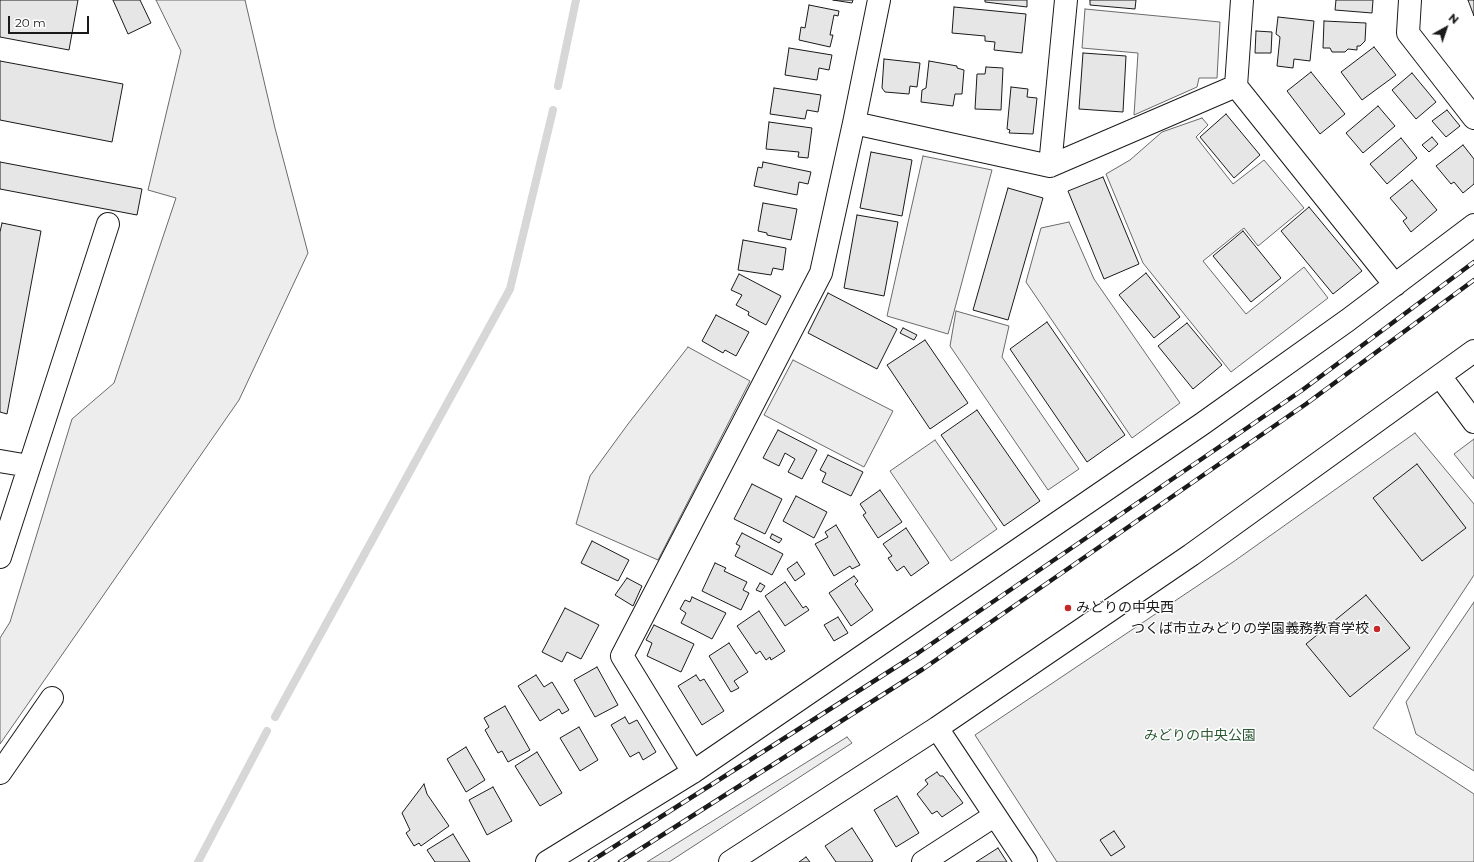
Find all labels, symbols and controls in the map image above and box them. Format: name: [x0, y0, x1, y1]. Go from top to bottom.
scale bar: [10, 8, 91, 34]
north arrow: [1426, 8, 1466, 48]
text: N: [1446, 11, 1462, 27]
text: 20 m: [15, 15, 46, 30]
place label: みどりの中央西: [1076, 600, 1174, 616]
marker: みどりの中央西: [1063, 603, 1073, 613]
place label: つくば市立みどりの学園義務教育学校: [1131, 621, 1369, 637]
marker: つくば市立みどりの学園義務教育学校: [1372, 624, 1382, 634]
park label: みどりの中央公園: [1144, 728, 1256, 744]

